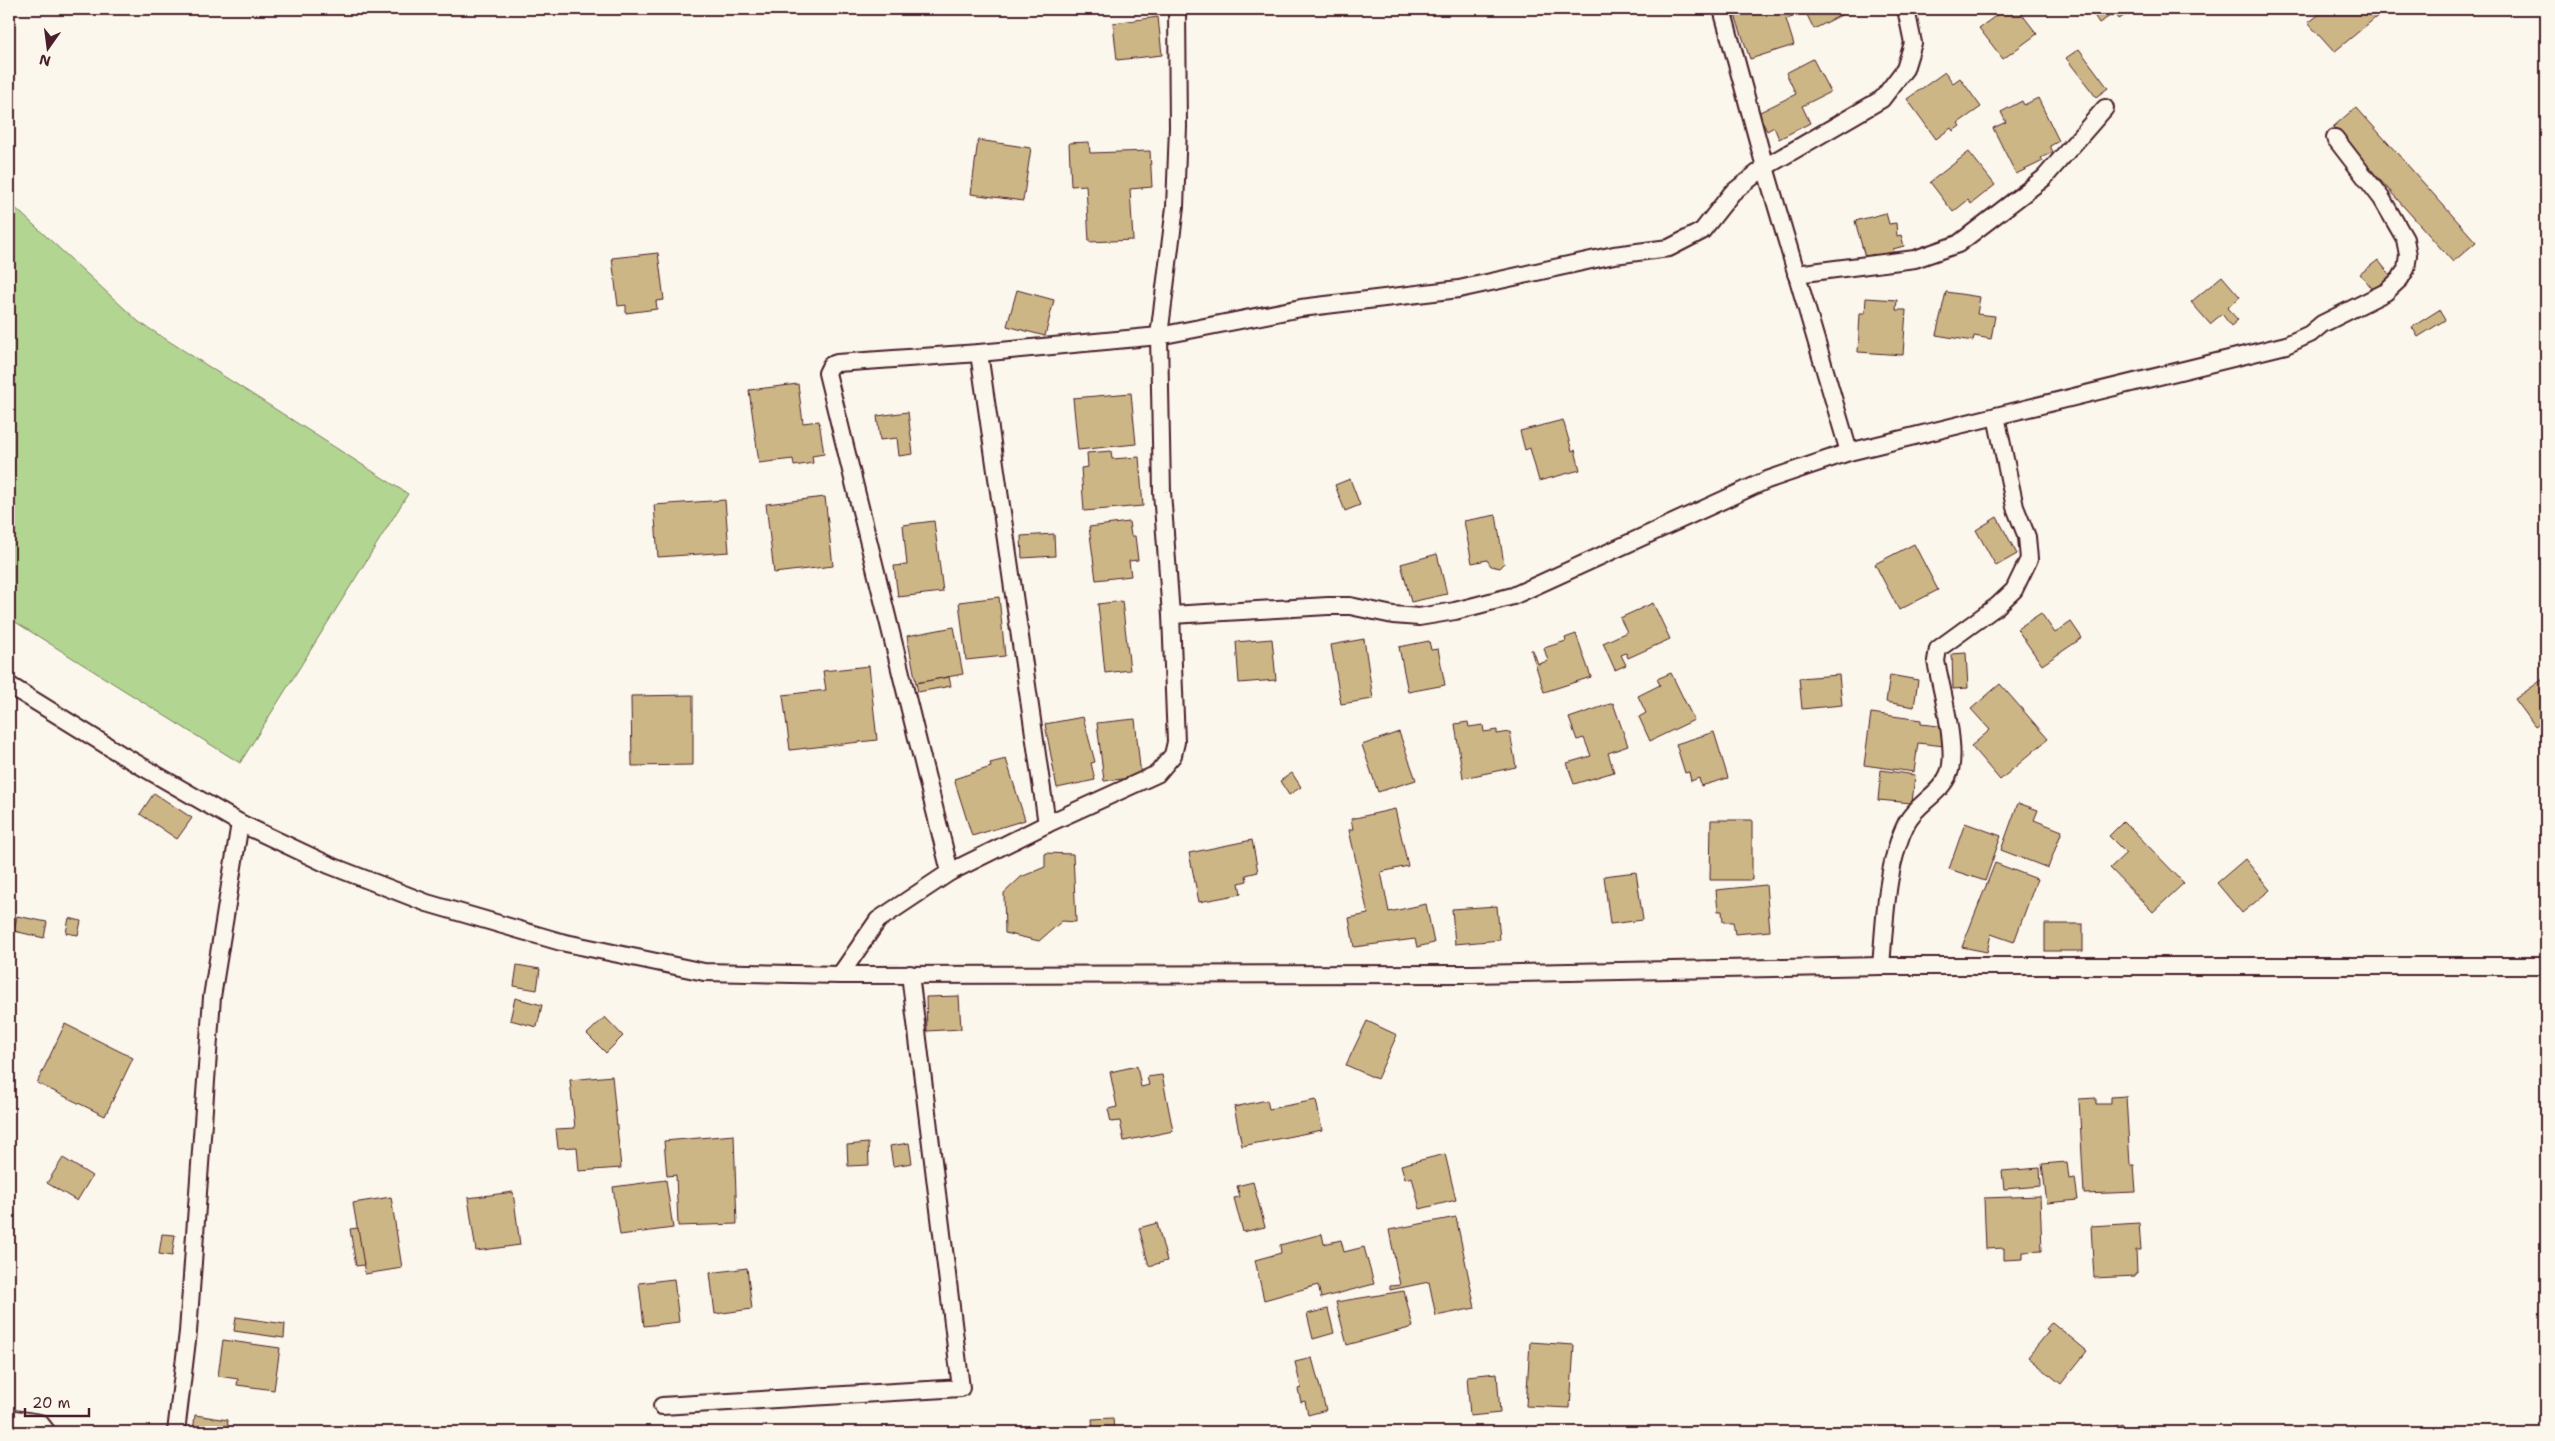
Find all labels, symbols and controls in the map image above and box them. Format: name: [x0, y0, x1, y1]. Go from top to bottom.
north arrow: [22, 22, 72, 72]
text: N: [37, 51, 52, 71]
scale bar: [25, 1386, 89, 1418]
text: 20 m: [32, 1393, 71, 1413]

